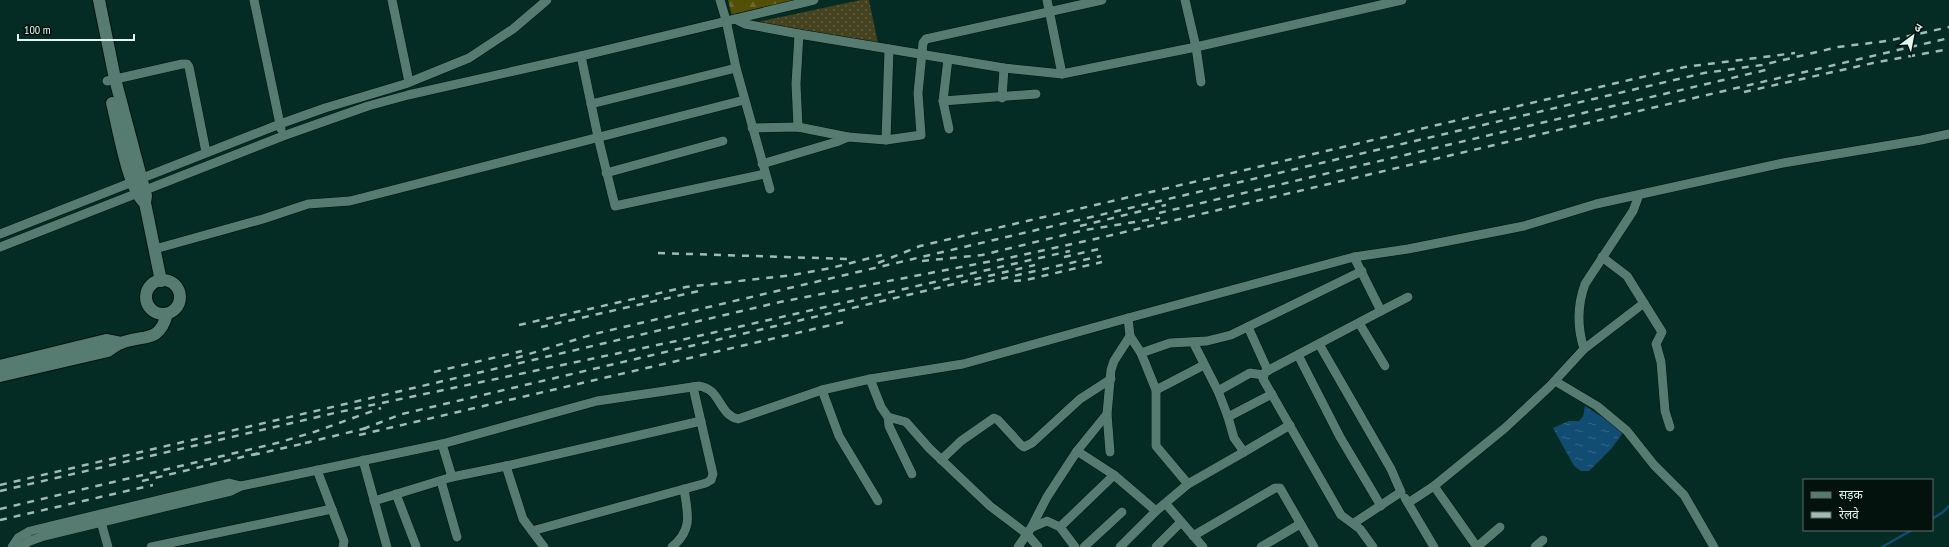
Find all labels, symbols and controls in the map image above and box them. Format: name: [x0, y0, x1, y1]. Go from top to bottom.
scale bar: [18, 16, 134, 42]
north arrow: [1893, 16, 1933, 56]
text: उ: [1912, 20, 1925, 35]
text: 100 m: [24, 22, 51, 37]
legend: [1803, 479, 1933, 531]
text: सड़क: [1839, 487, 1864, 502]
text: रेलवे: [1839, 507, 1859, 522]

